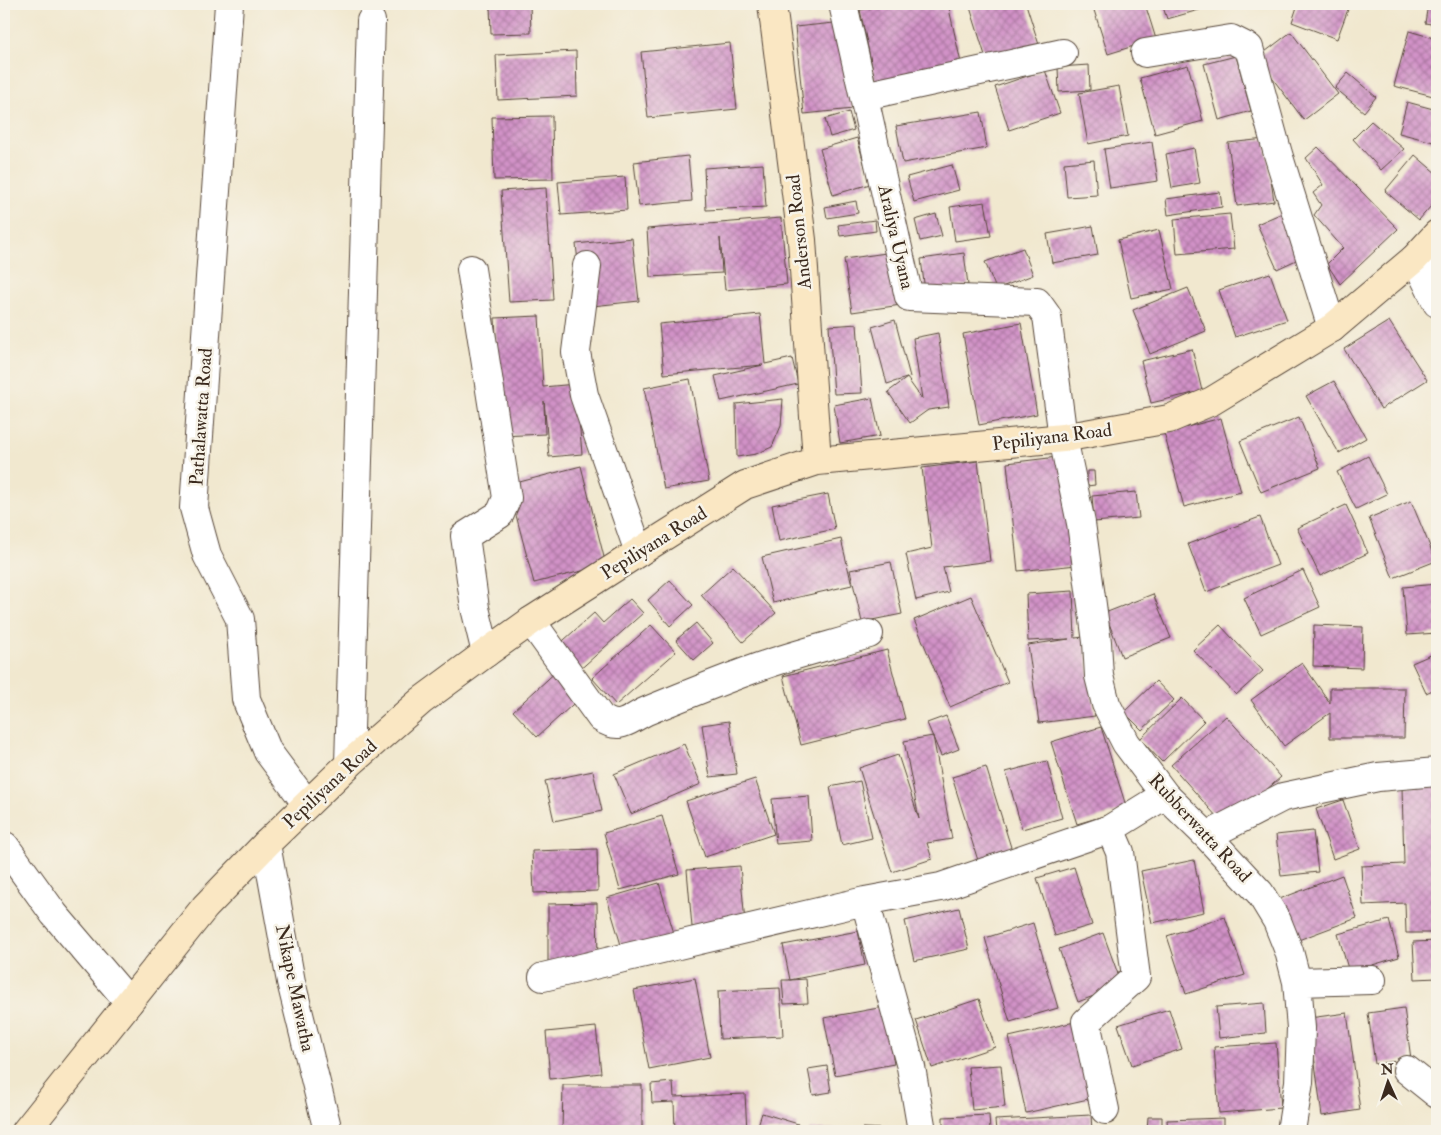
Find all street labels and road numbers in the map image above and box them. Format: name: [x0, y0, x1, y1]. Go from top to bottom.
street label: Anderson Road: [781, 173, 817, 292]
street label: Araliya Uyana: [872, 182, 920, 292]
street label: Pathalawatta Road: [184, 347, 218, 487]
street label: Pepiliyana Road: [991, 418, 1114, 457]
street label: Pepiliyana Road: [597, 501, 712, 586]
street label: Pepiliyana Road: [278, 734, 383, 835]
street label: Rubberwatta Road: [1143, 769, 1257, 888]
street label: Nikape Mawatha: [269, 922, 320, 1054]

